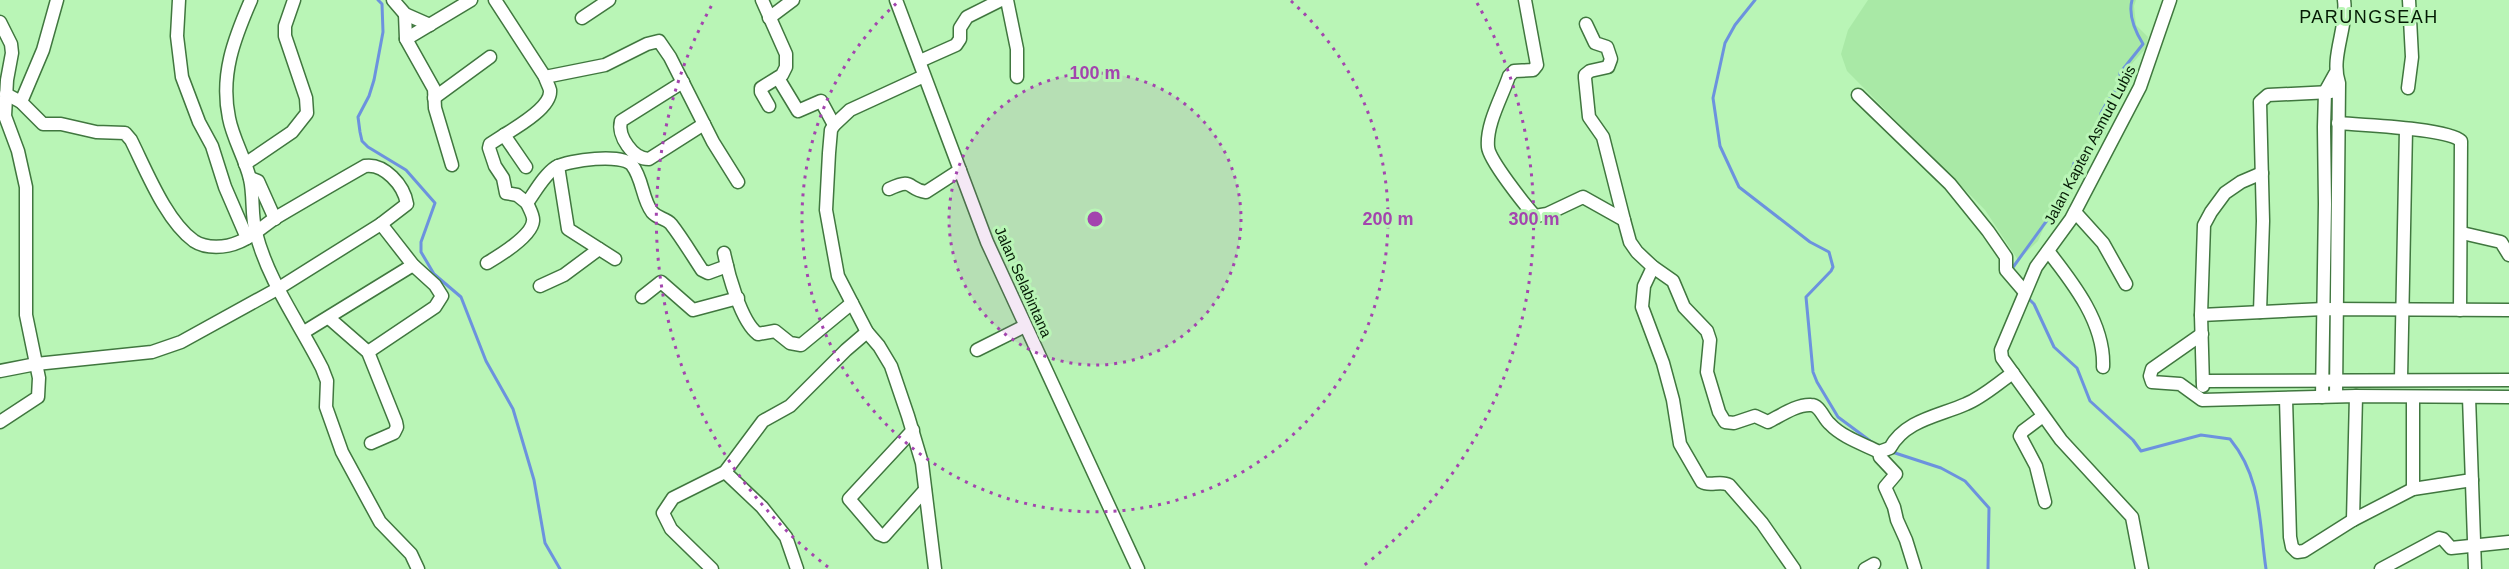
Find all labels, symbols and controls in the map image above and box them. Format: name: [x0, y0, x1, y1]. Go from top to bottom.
district label: PARUNGSEAH: [2299, 7, 2439, 27]
street label: Jalan Kapten Asmud Lubis: [2040, 62, 2139, 227]
text: 100 m: [1069, 63, 1121, 83]
centre of rings: [1085, 209, 1105, 229]
text: 200 m: [1362, 209, 1414, 229]
text: 300 m: [1508, 209, 1560, 229]
street label: Jalan Selabintana: [991, 224, 1056, 340]

